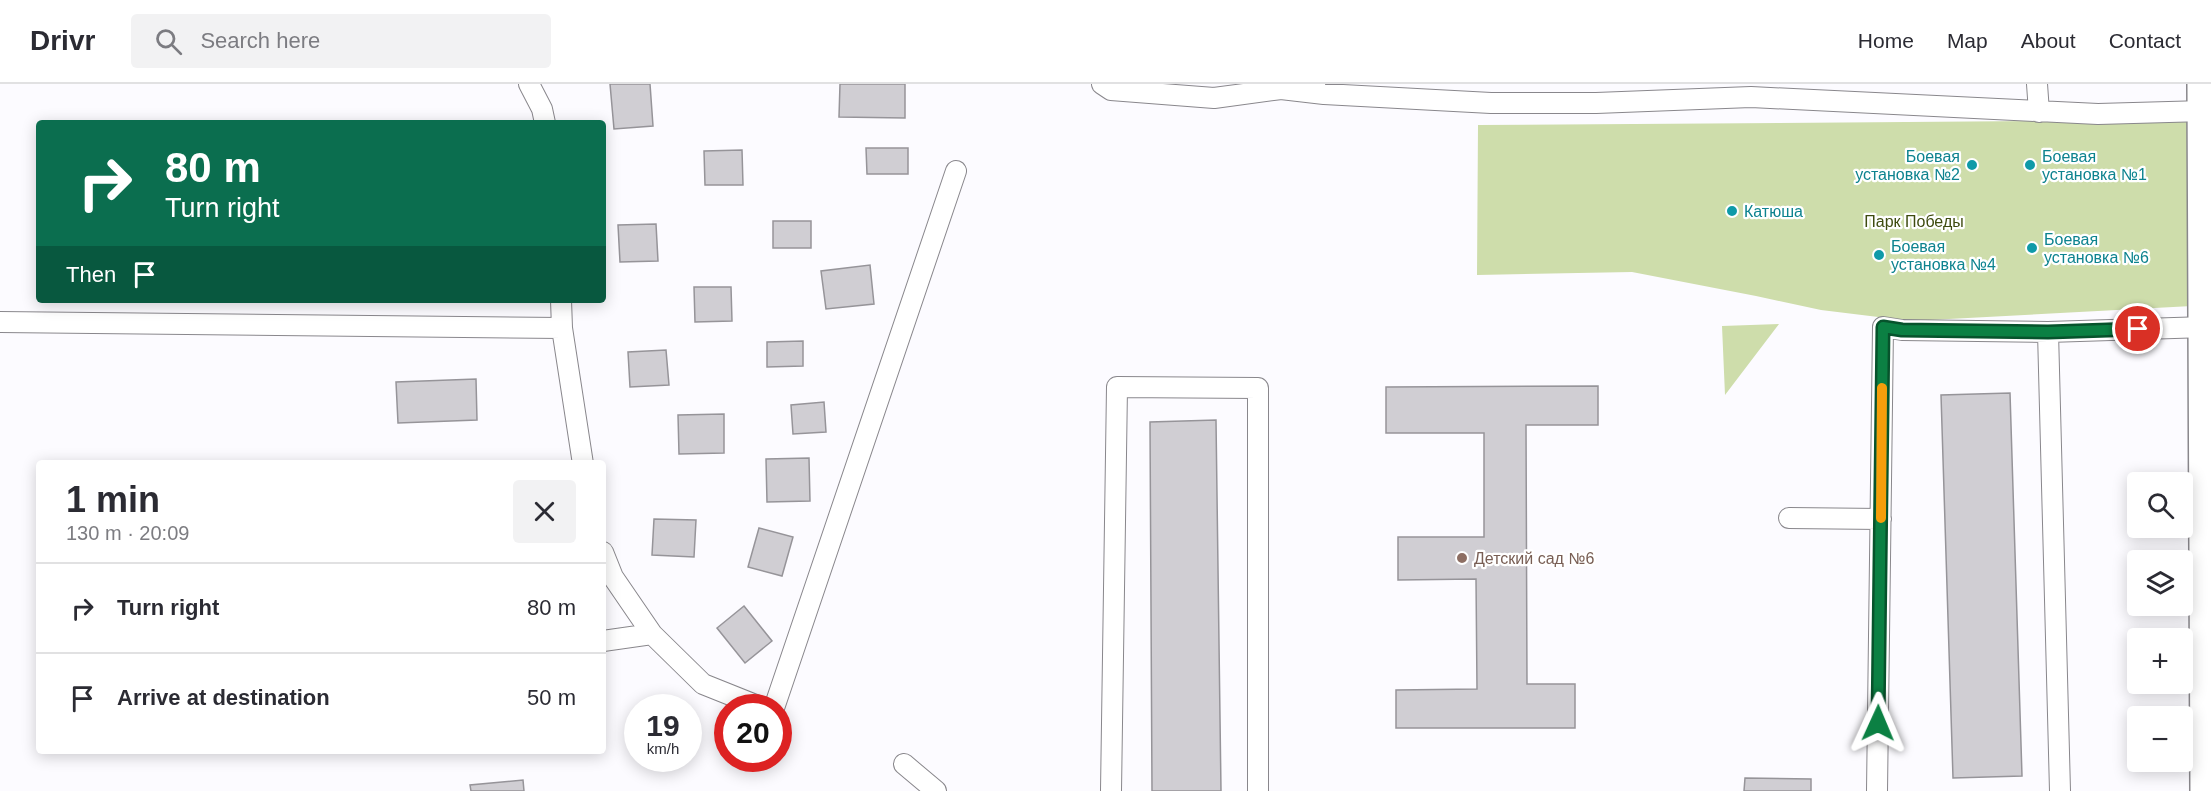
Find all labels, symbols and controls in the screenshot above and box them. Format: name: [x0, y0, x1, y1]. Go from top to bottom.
search box: [131, 14, 551, 68]
text: Drivr: [30, 25, 95, 56]
icon: search: [152, 25, 185, 58]
text: Search here: [200, 28, 320, 53]
text: Home: [1858, 29, 1914, 52]
text: Map: [1947, 29, 1988, 52]
text: About: [2021, 29, 2076, 52]
text: Contact: [2109, 29, 2181, 52]
icon: right: [66, 144, 144, 222]
text: 80 m: [165, 144, 261, 191]
place label: Боевая установка №2: [1855, 148, 1960, 183]
place label: Боевая установка №1: [2042, 148, 2147, 183]
marker: Боевая установка №2: [1965, 158, 1979, 172]
marker: Боевая установка №1: [2023, 158, 2037, 172]
text: Turn right: [165, 193, 280, 223]
place label: Катюша: [1744, 203, 1803, 220]
marker: Катюша: [1725, 204, 1739, 218]
park label: Парк Победы: [1864, 213, 1964, 230]
place label: Боевая установка №6: [2044, 231, 2149, 266]
place label: Боевая установка №4: [1891, 238, 1996, 273]
marker: Боевая установка №6: [2025, 241, 2039, 255]
marker: Боевая установка №4: [1872, 248, 1886, 262]
icon: arrive: [128, 258, 161, 291]
text: Then: [66, 262, 116, 287]
pin: [2112, 303, 2163, 354]
icon: arrive: [2121, 312, 2154, 345]
map controls: [2127, 472, 2193, 772]
button: search: [2127, 472, 2193, 538]
text: 1 min: [66, 479, 160, 520]
button: close: [513, 480, 576, 543]
text: 130 m · 20:09: [66, 522, 189, 544]
place label: Детский сад №6: [1474, 550, 1595, 567]
button: layers: [2127, 550, 2193, 616]
marker: Детский сад №6: [1455, 551, 1469, 565]
icon: right: [66, 592, 99, 625]
text: Turn right: [117, 595, 219, 620]
text: 80 m: [527, 595, 576, 620]
button: +: [2127, 628, 2193, 694]
icon: arrive: [66, 682, 99, 715]
text: Arrive at destination: [117, 685, 330, 710]
text: 50 m: [527, 685, 576, 710]
position arrow: [1846, 691, 1910, 755]
speed limit sign: 20: [714, 694, 792, 772]
button: −: [2127, 706, 2193, 772]
text: 19: [646, 709, 680, 742]
text: km/h: [647, 740, 679, 757]

